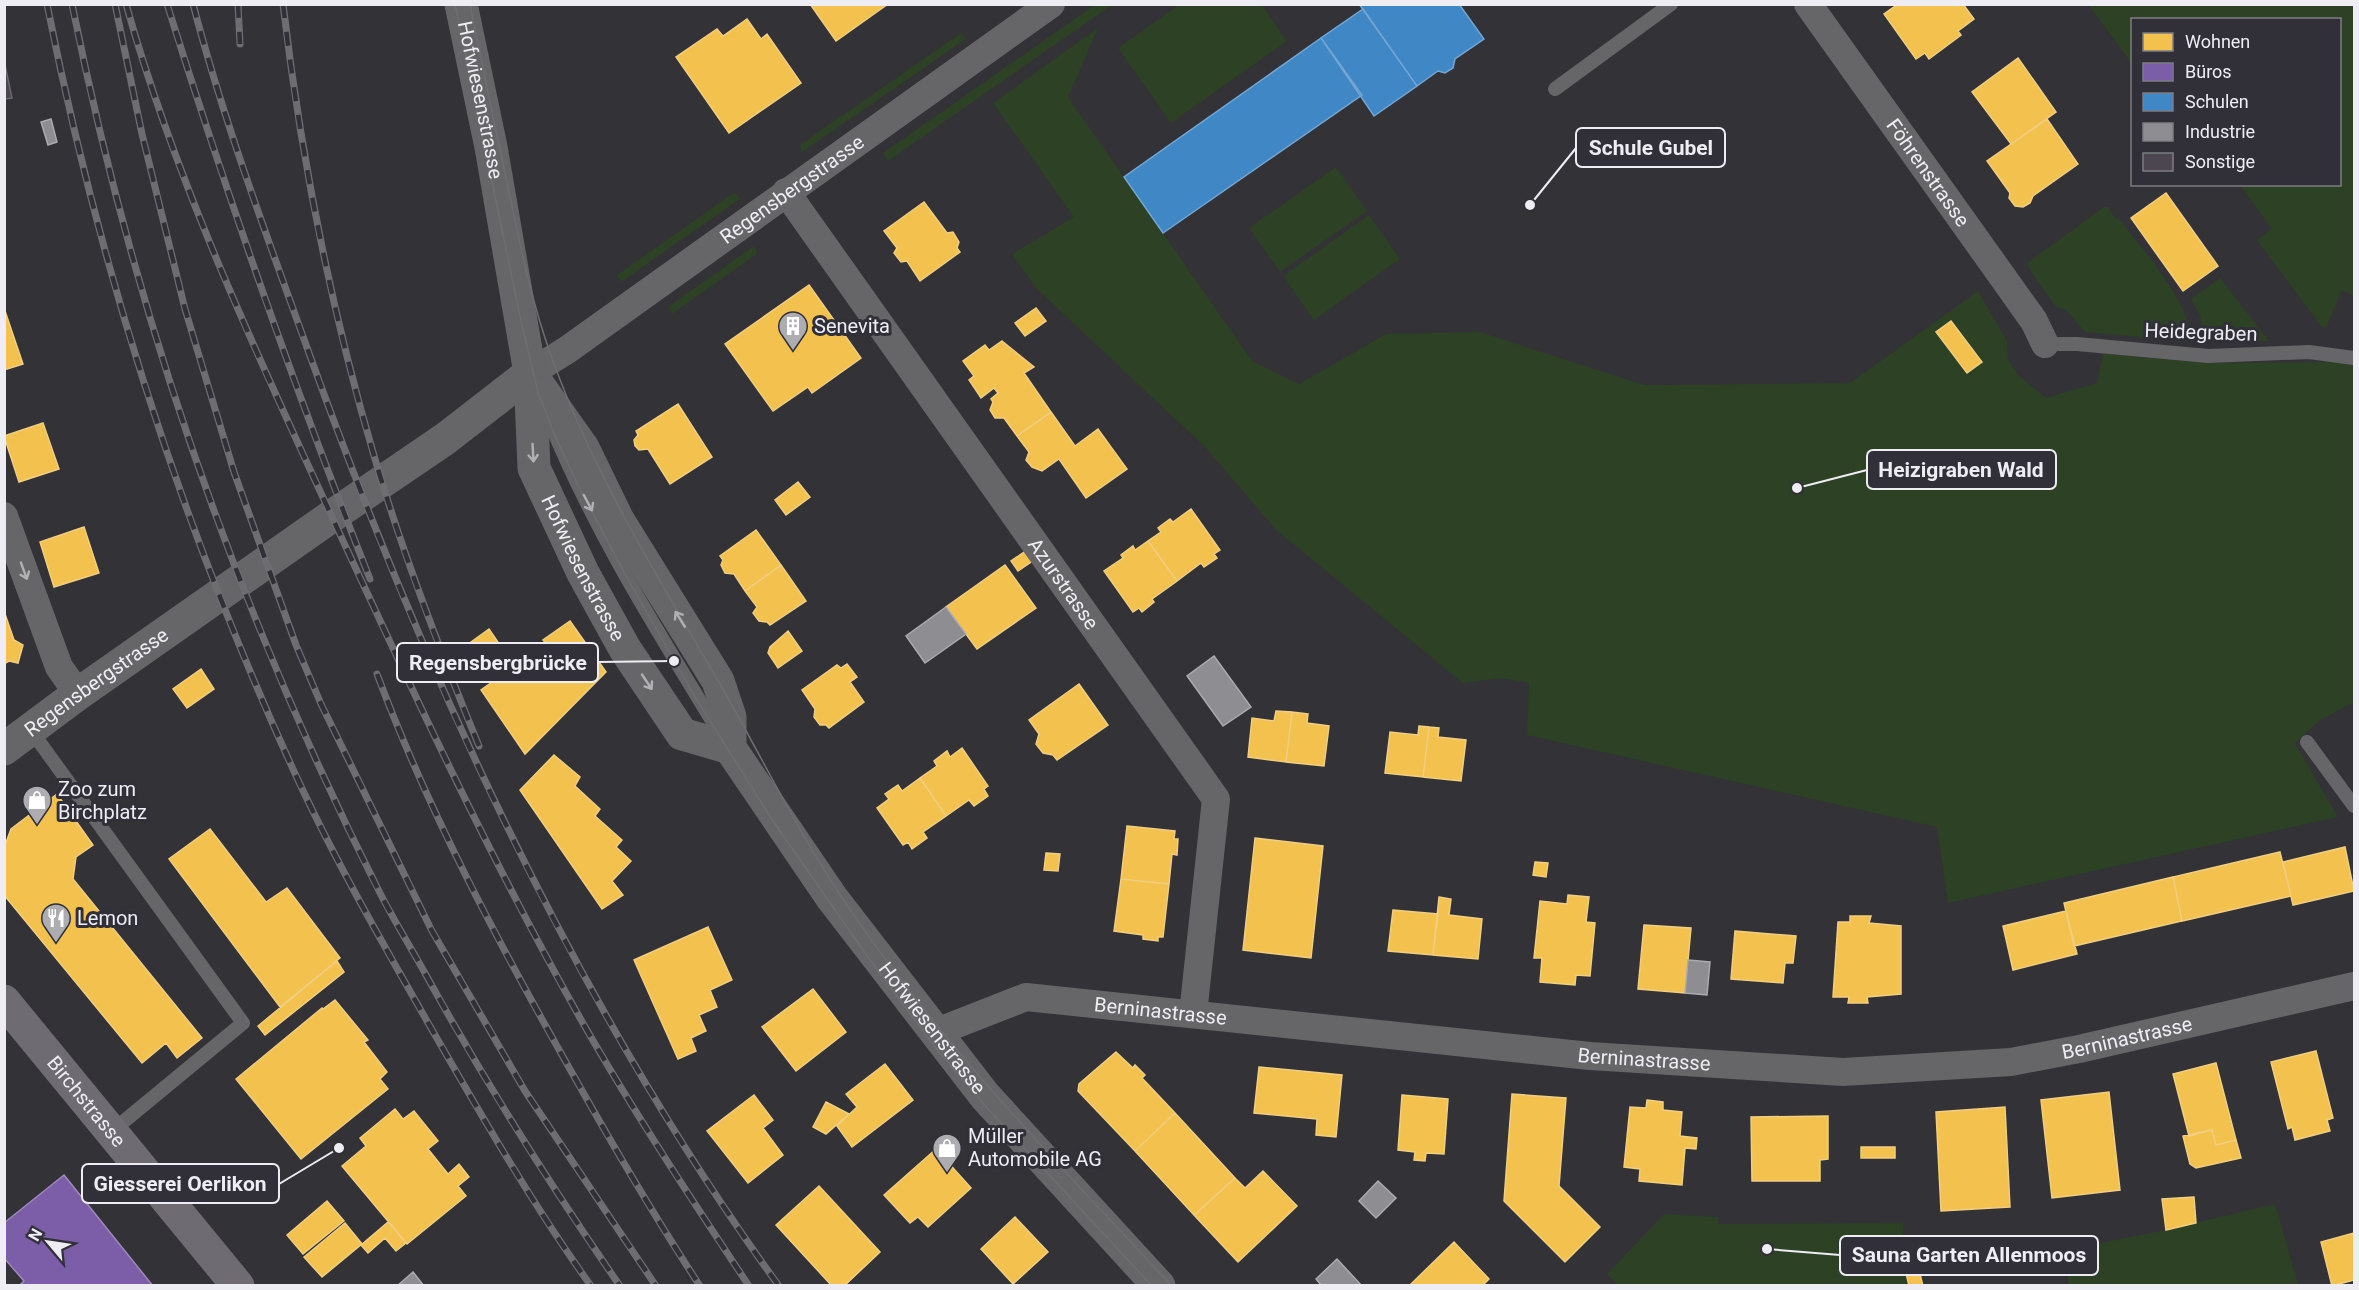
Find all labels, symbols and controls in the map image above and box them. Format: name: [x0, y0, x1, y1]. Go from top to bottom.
legend: [2131, 18, 2341, 186]
street label: Hofwiesenstrasse: [453, 19, 508, 181]
text: Wohnen: [2185, 31, 2250, 52]
text: Büros: [2185, 61, 2232, 82]
text: Schulen: [2185, 91, 2249, 112]
street label: Föhrenstrasse: [1882, 114, 1975, 231]
text: Industrie: [2185, 121, 2255, 142]
callout: Schule Gubel: [1576, 128, 1725, 167]
street label: Regensbergstrasse: [715, 130, 869, 249]
text: Schule Gubel: [1589, 136, 1713, 160]
text: Sonstige: [2185, 151, 2255, 172]
building icon: Senevita: [777, 310, 809, 352]
place label: Senevita: [814, 314, 890, 338]
street label: Heidegraben: [2144, 318, 2258, 346]
one-way arrow: [528, 442, 539, 462]
callout: Heizigraben Wald: [1867, 450, 2056, 489]
text: Heizigraben Wald: [1878, 458, 2044, 482]
street label: Hofwiesenstrasse: [536, 491, 630, 645]
one-way arrow: [582, 494, 594, 511]
street label: Azurstrasse: [1023, 533, 1104, 634]
one-way arrow: [20, 561, 31, 580]
one-way arrow: [673, 611, 685, 628]
street label: Regensbergstrasse: [20, 623, 173, 742]
callout: Regensbergbrücke: [397, 643, 598, 682]
text: Regensbergbrücke: [409, 651, 587, 675]
one-way arrow: [641, 674, 653, 690]
place label: Zoo zum Birchplatz: [58, 777, 147, 824]
shop icon: Zoo zum Birchplatz: [21, 784, 53, 826]
restaurant icon: Lemon: [40, 902, 72, 944]
place label: Lemon: [77, 906, 138, 930]
street label: Hofwiesenstrasse: [874, 957, 991, 1099]
street label: Berninastrasse: [1093, 992, 1228, 1030]
street label: Berninastrasse: [2060, 1011, 2194, 1064]
street label: Berninastrasse: [1576, 1043, 1711, 1076]
street label: Birchstrasse: [42, 1051, 131, 1152]
place label: Müller Automobile AG: [968, 1124, 1102, 1171]
shop icon: Müller Automobile AG: [931, 1132, 963, 1174]
callout: Giesserei Oerlikon: [82, 1164, 279, 1203]
text: Giesserei Oerlikon: [93, 1172, 267, 1196]
north arrow: [18, 1212, 78, 1272]
text: N: [24, 1225, 46, 1245]
callout: Sauna Garten Allenmoos: [1840, 1236, 2098, 1275]
text: Sauna Garten Allenmoos: [1852, 1243, 2086, 1267]

